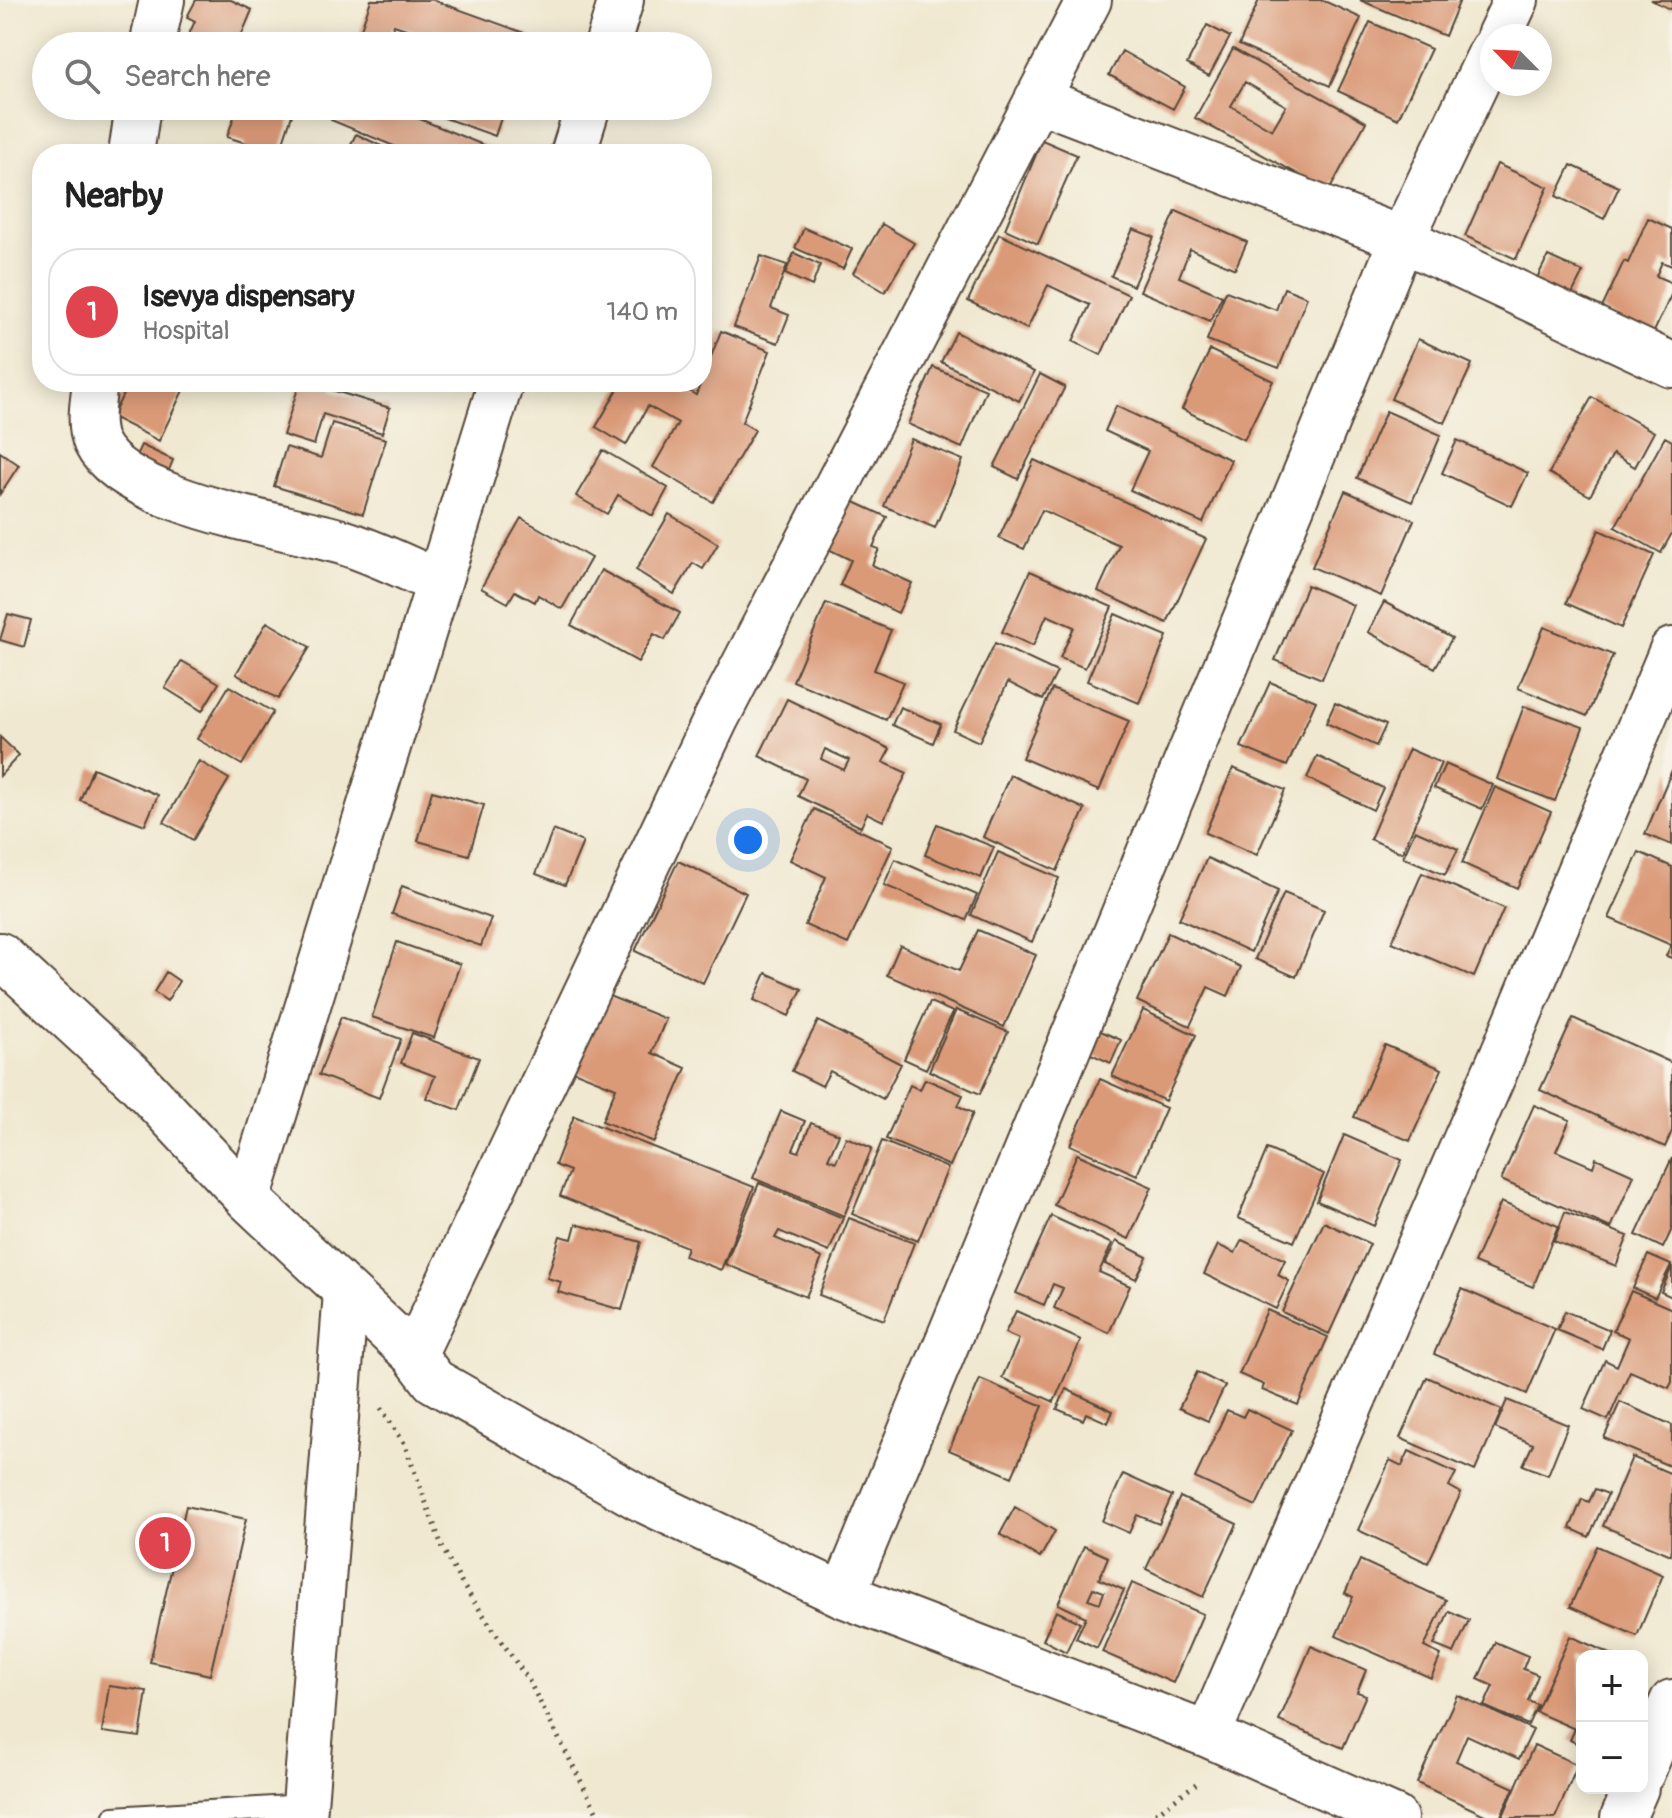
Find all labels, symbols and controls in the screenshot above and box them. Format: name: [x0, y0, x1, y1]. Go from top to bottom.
north arrow: [1480, 24, 1552, 96]
search box: [32, 32, 712, 120]
icon: search: [60, 54, 104, 98]
text: Search here: [124, 58, 271, 95]
text: Nearby: [64, 175, 163, 218]
text: Isevya dispensary: [142, 278, 355, 315]
text: 1: [87, 296, 97, 328]
text: 140 m: [606, 296, 678, 328]
text: Hospital: [142, 315, 230, 347]
your location: [728, 820, 768, 860]
pin: 1: [139, 1513, 191, 1573]
map controls: [1576, 1650, 1648, 1794]
button: +: [1576, 1650, 1648, 1722]
button: −: [1576, 1722, 1648, 1794]

